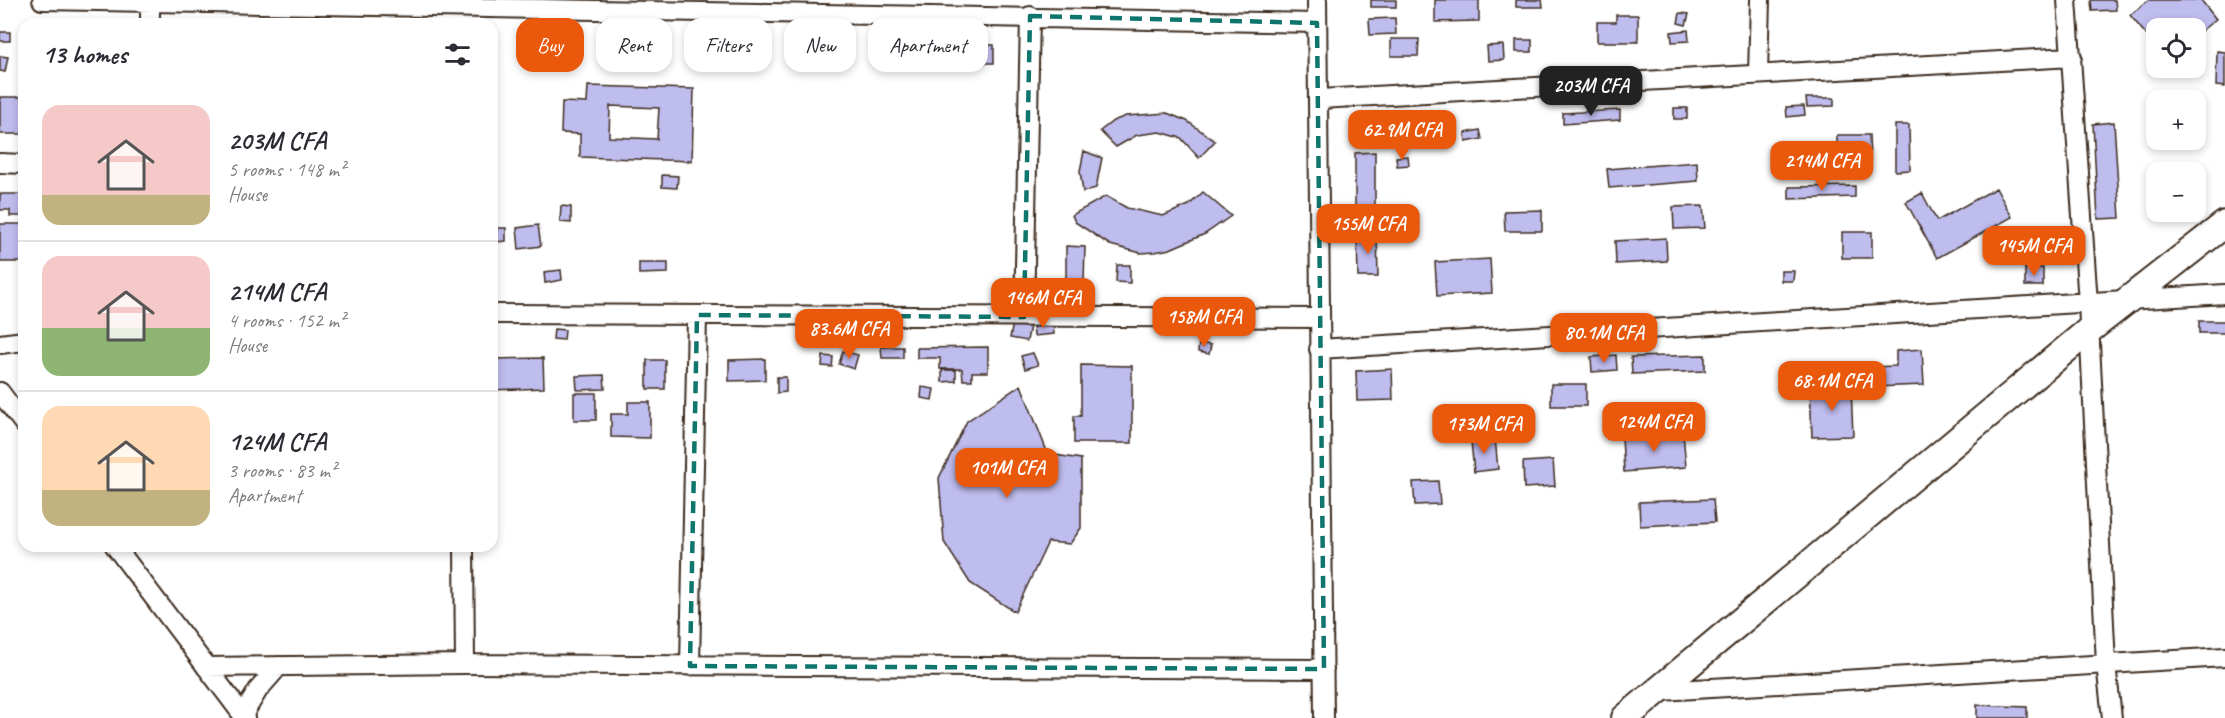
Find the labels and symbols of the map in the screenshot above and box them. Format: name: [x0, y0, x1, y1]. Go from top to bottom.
pin: 203M CFA: [1529, 66, 1653, 117]
pin: 62.9M CFA: [1333, 110, 1471, 161]
pin: 214M CFA: [1760, 141, 1884, 192]
pin: 155M CFA: [1306, 204, 1430, 255]
pin: 145M CFA: [1972, 226, 2096, 277]
pin: 146M CFA: [981, 278, 1105, 329]
pin: 158M CFA: [1142, 297, 1266, 348]
pin: 83.6M CFA: [780, 309, 918, 360]
pin: 80.1M CFA: [1535, 313, 1673, 364]
pin: 68.1M CFA: [1763, 361, 1901, 412]
pin: 124M CFA: [1592, 402, 1716, 453]
pin: 173M CFA: [1422, 404, 1546, 455]
pin: 101M CFA: [945, 448, 1069, 499]

